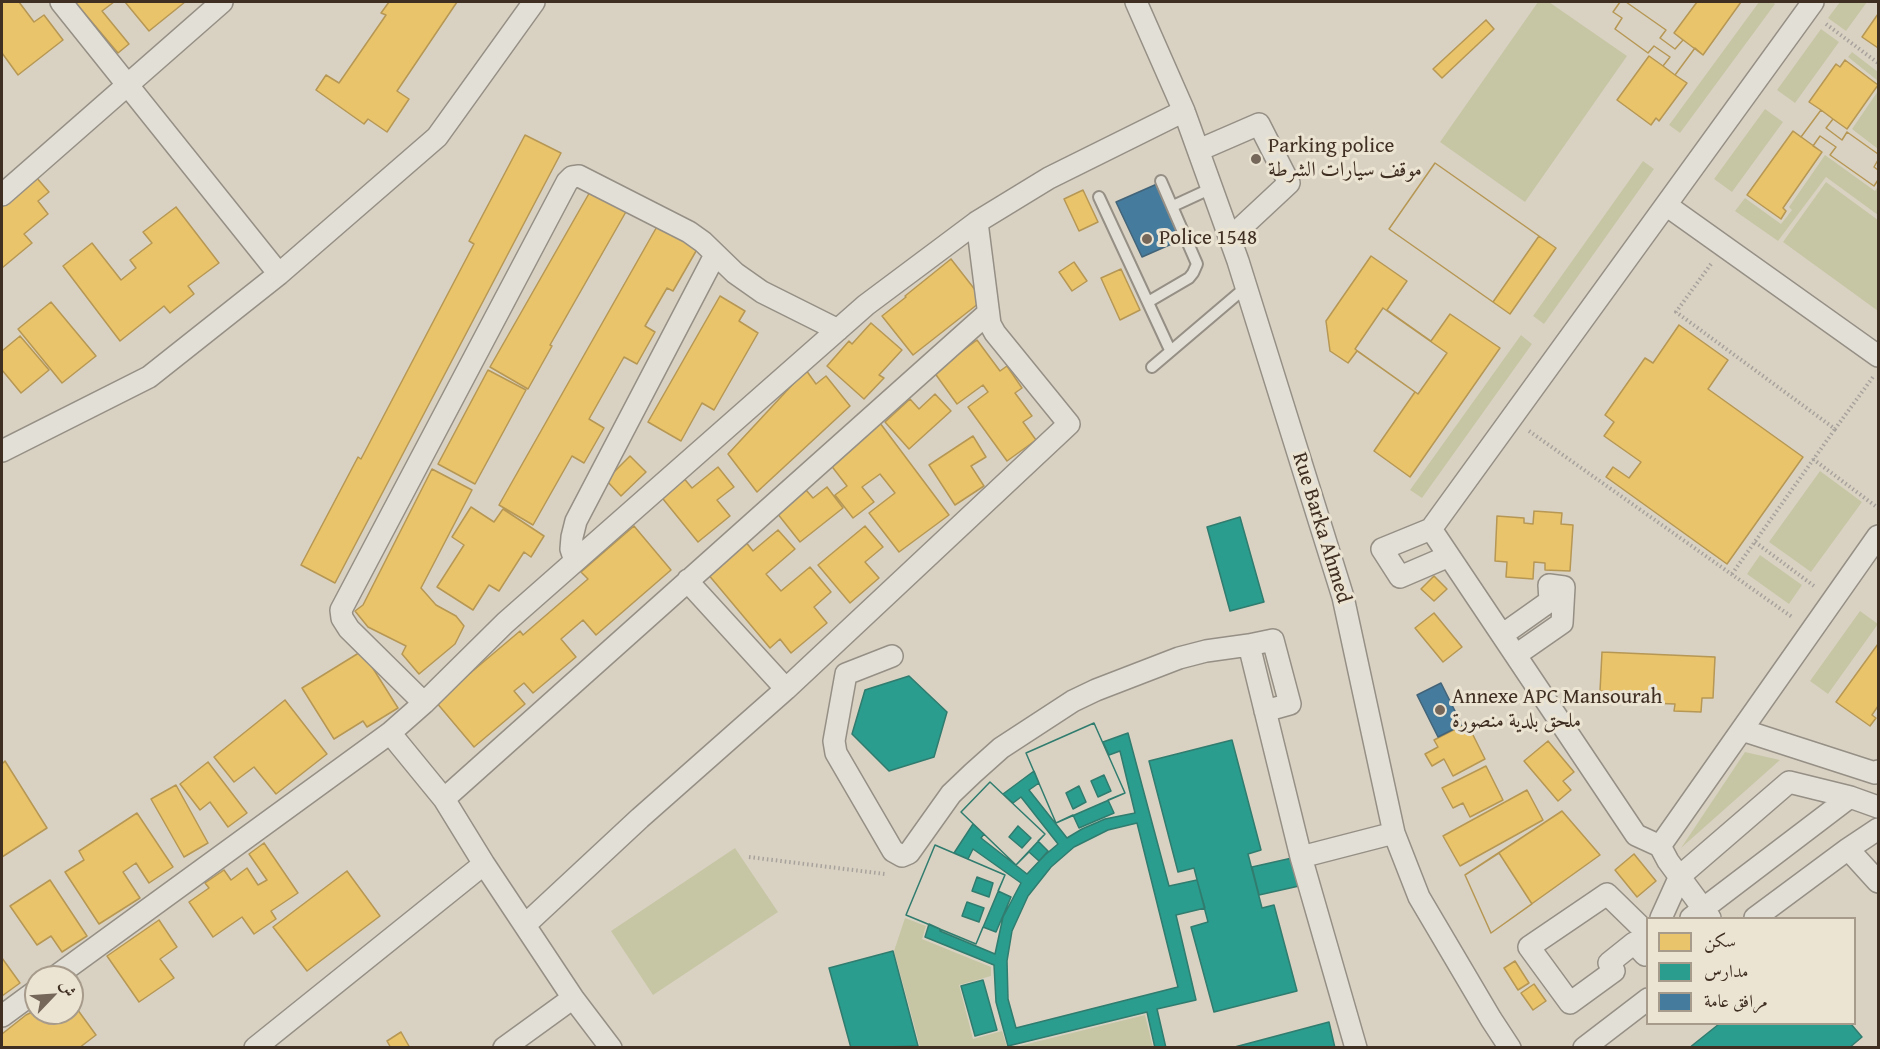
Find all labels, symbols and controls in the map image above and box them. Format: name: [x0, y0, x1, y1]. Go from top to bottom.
place label: Parking police موقف سيارات الشرطة: [1268, 134, 1422, 184]
marker: Parking police موقف سيارات الشرطة: [1249, 152, 1263, 166]
place label: Police 1548: [1159, 226, 1257, 252]
marker: Police 1548: [1140, 232, 1154, 246]
street label: Rue Barka Ahmed: [1286, 450, 1356, 606]
place label: Annexe APC Mansourah ملحق بلدية منصورة: [1452, 685, 1662, 735]
marker: Annexe APC Mansourah ملحق بلدية منصورة: [1433, 703, 1447, 717]
legend: [1646, 917, 1856, 1025]
text: سكن: [1704, 927, 1736, 954]
text: مدارس: [1704, 957, 1748, 984]
north arrow: [24, 965, 84, 1025]
text: ش: [54, 976, 83, 1001]
text: مرافق عامة: [1704, 987, 1768, 1014]

